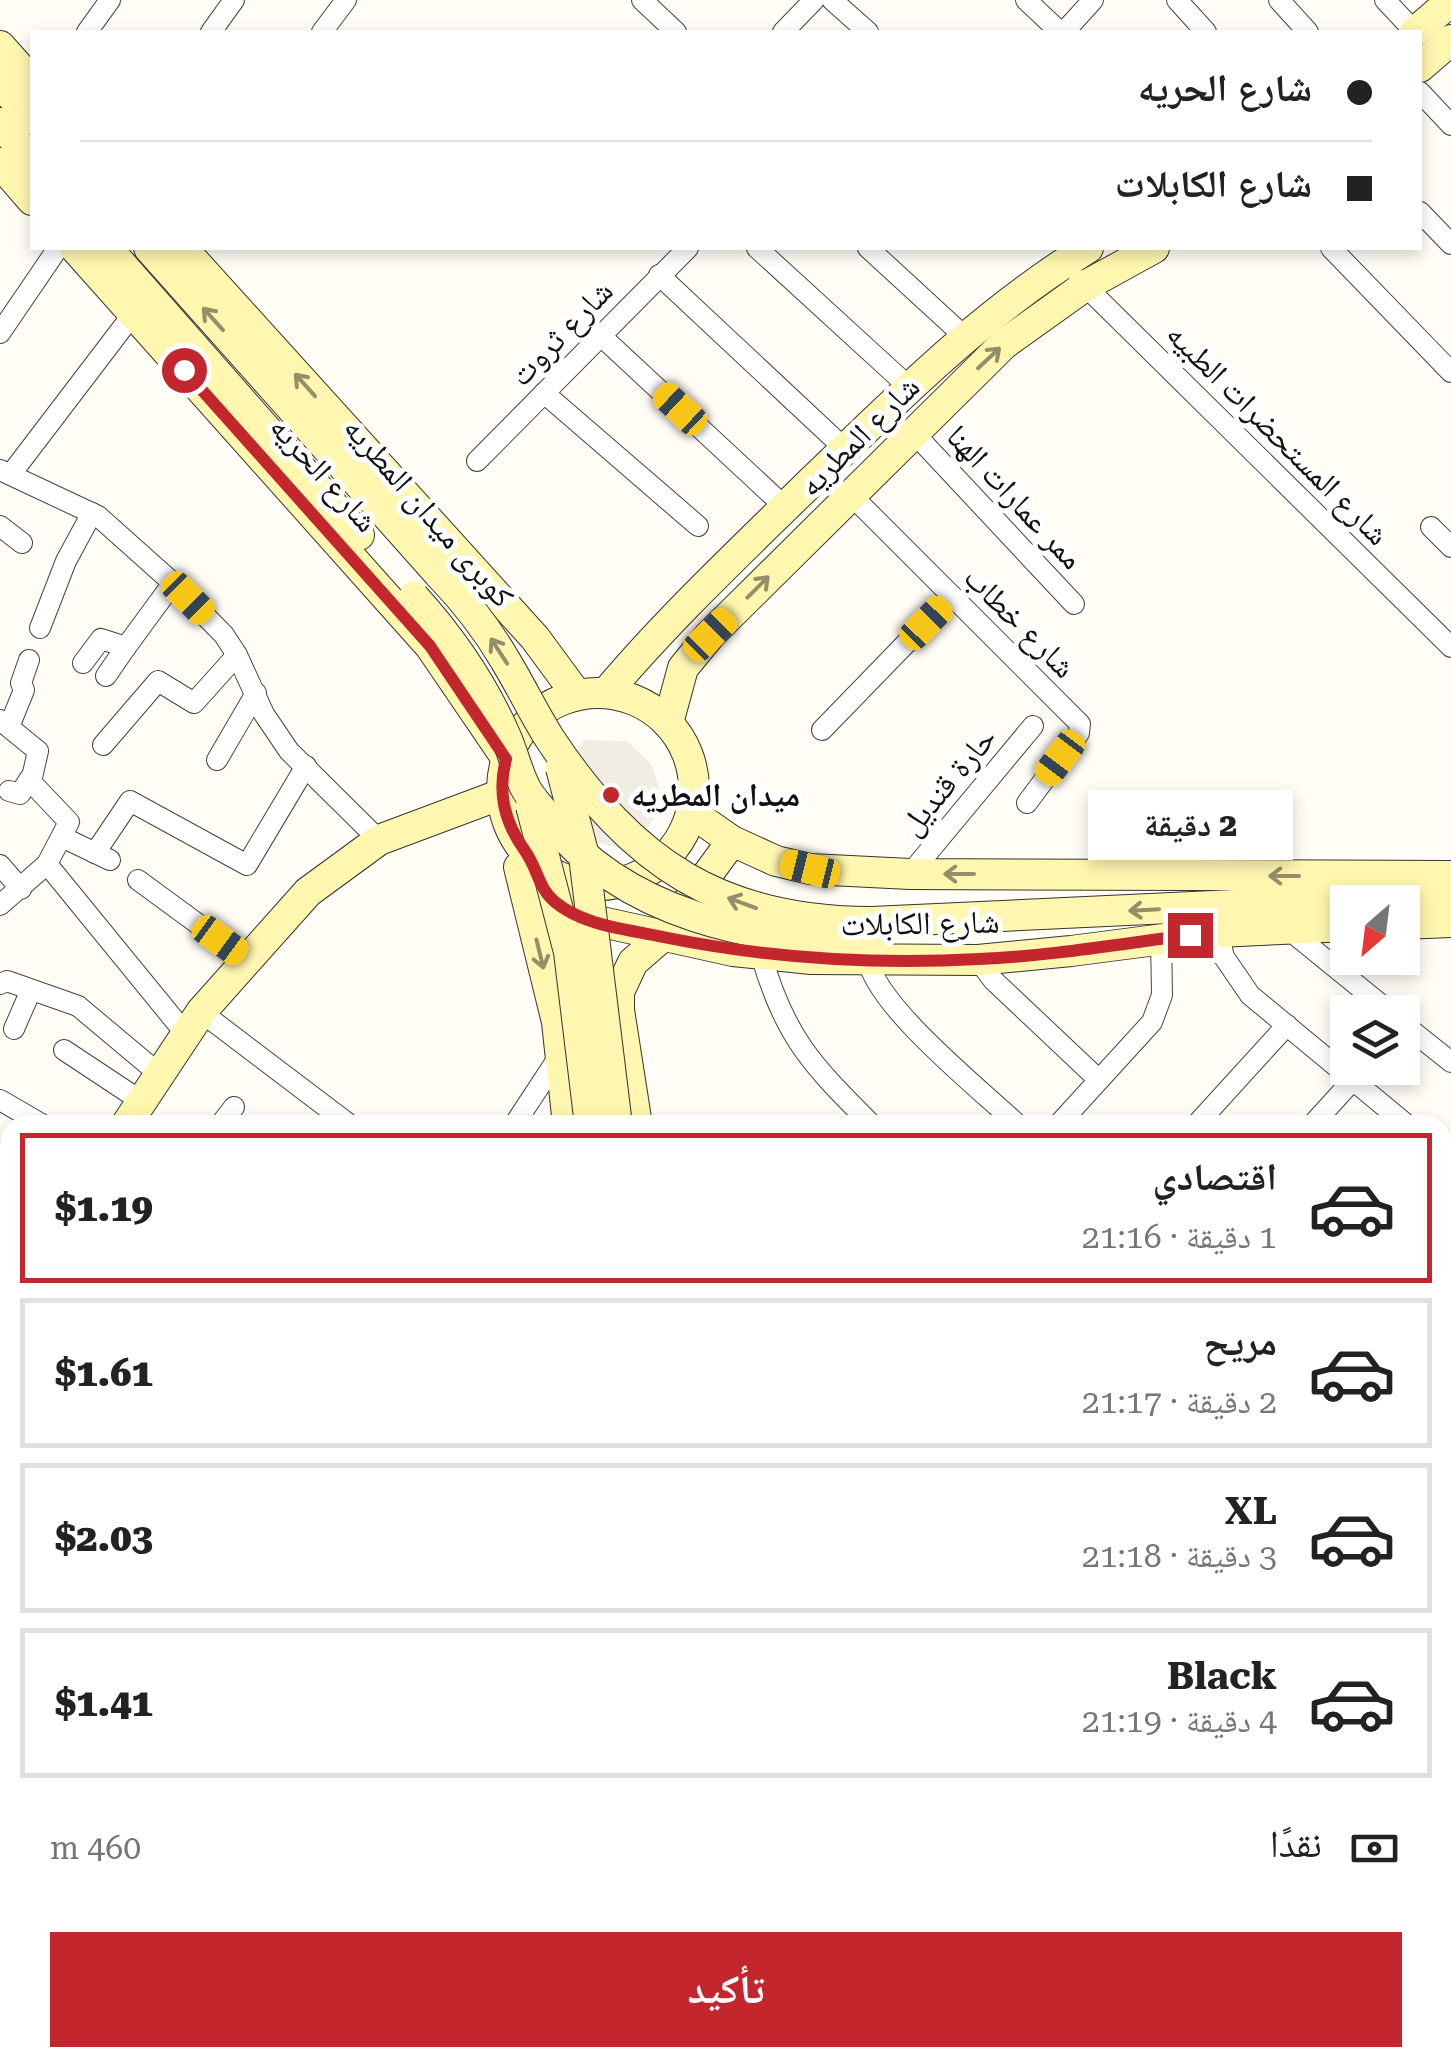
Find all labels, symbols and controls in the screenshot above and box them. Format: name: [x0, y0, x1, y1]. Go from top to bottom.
text: شارع الحريه: [1138, 66, 1312, 110]
text: شارع الكابلات: [1115, 162, 1312, 206]
street label: شارع ثروت: [501, 272, 621, 395]
one-way arrow: [202, 307, 225, 332]
street label: شارع المستحضرات الطبيه: [1158, 315, 1397, 554]
one-way arrow: [976, 347, 1001, 370]
route start: [162, 348, 207, 393]
street label: شارع المطريه: [791, 368, 928, 505]
one-way arrow: [294, 373, 317, 398]
car: [648, 378, 712, 440]
street label: شارع الحريه: [261, 408, 386, 541]
street label: كوبرى ميدان المطريه: [336, 409, 522, 615]
street label: ممر عمارات الهنا: [939, 417, 1091, 577]
street label: شارع خطاب: [956, 558, 1084, 686]
car: [156, 566, 220, 630]
one-way arrow: [746, 575, 770, 599]
car: [894, 591, 958, 655]
car: [678, 603, 742, 667]
one-way arrow: [488, 637, 509, 665]
street label: حارة قنديل: [892, 719, 1005, 844]
car: [1030, 725, 1090, 791]
place label: ميدان المطريه: [631, 776, 800, 814]
marker: ميدان المطريه: [600, 784, 622, 806]
callout: 2 دقيقة: [1088, 790, 1292, 860]
text: 2 دقيقة: [1144, 806, 1237, 844]
car: [777, 847, 843, 891]
one-way arrow: [943, 864, 976, 884]
one-way arrow: [1268, 866, 1300, 886]
north arrow: [1330, 885, 1420, 975]
map controls: [1330, 885, 1420, 1085]
one-way arrow: [727, 893, 758, 911]
one-way arrow: [1128, 901, 1160, 920]
street label: شارع الكابلات: [840, 903, 1000, 944]
car: [187, 910, 253, 970]
route end: [1168, 913, 1213, 958]
one-way arrow: [532, 938, 551, 969]
button: layers: [1330, 995, 1420, 1085]
text: اقتصادي: [1153, 1155, 1277, 1199]
icon: car: [1307, 1163, 1397, 1253]
text: $1.19: [55, 1186, 153, 1230]
text: 1 دقيقة · 21:16: [1082, 1218, 1277, 1256]
text: مريح: [1203, 1320, 1277, 1364]
icon: car: [1307, 1328, 1397, 1418]
text: $1.61: [55, 1351, 153, 1395]
text: 2 دقيقة · 21:17: [1082, 1383, 1277, 1421]
text: XL: [1225, 1489, 1277, 1533]
icon: car: [1307, 1493, 1397, 1583]
text: $2.03: [55, 1516, 153, 1560]
text: 3 دقيقة · 21:18: [1082, 1537, 1277, 1575]
text: Black: [1167, 1654, 1277, 1698]
icon: car: [1307, 1658, 1397, 1748]
text: $1.41: [55, 1681, 153, 1725]
text: 4 دقيقة · 21:19: [1082, 1702, 1277, 1740]
icon: cash: [1347, 1821, 1402, 1876]
text: نقدًا: [1270, 1822, 1322, 1866]
text: 460 m: [50, 1829, 141, 1867]
button: تأكيد: [50, 1932, 1402, 2047]

